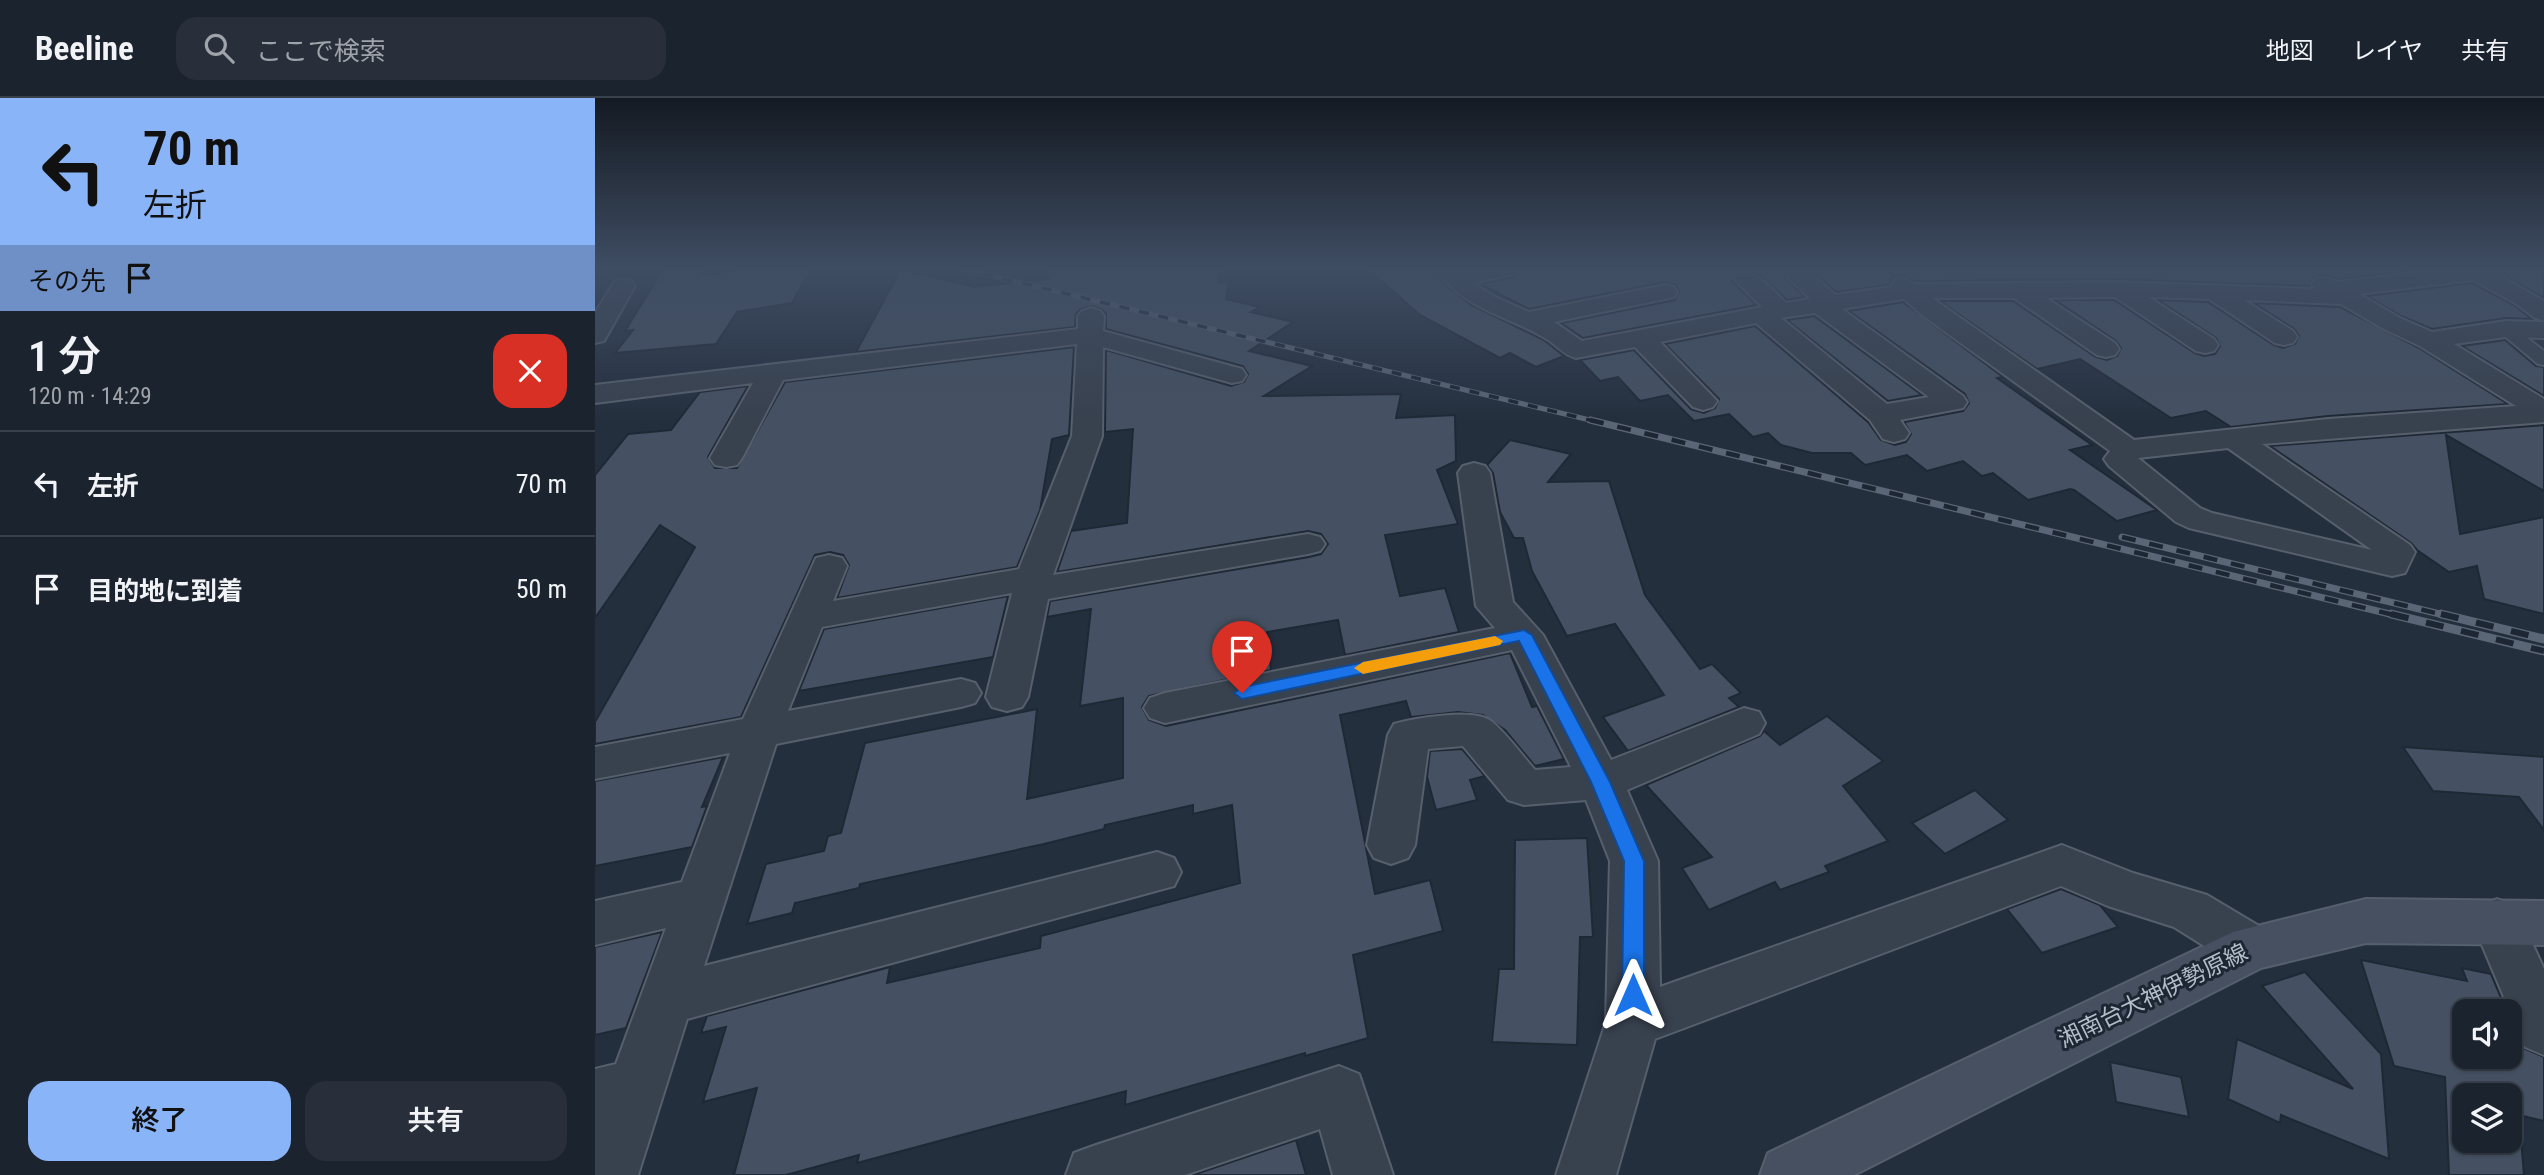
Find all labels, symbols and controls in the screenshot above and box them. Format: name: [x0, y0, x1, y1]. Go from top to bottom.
search box: [176, 17, 666, 80]
text: Beeline: [35, 29, 134, 68]
icon: search: [200, 29, 238, 67]
text: ここで検索: [256, 36, 386, 66]
text: 地図: [2266, 37, 2314, 65]
text: レイヤ: [2352, 37, 2423, 65]
text: 共有: [2461, 37, 2509, 65]
text: 70 m: [143, 120, 240, 177]
icon: left: [28, 126, 119, 217]
text: 左折: [143, 186, 207, 224]
icon: arrive: [120, 259, 158, 297]
text: その先: [28, 266, 106, 296]
text: 1 分: [28, 332, 101, 381]
button: close: [493, 334, 567, 408]
text: 120 m · 14:29: [28, 383, 152, 410]
icon: left: [28, 465, 66, 503]
text: 70 m: [516, 469, 567, 499]
text: 左折: [87, 471, 139, 501]
icon: arrive: [28, 570, 66, 608]
text: 50 m: [516, 574, 567, 604]
text: 目的地に到着: [87, 576, 243, 606]
pin: [1212, 621, 1272, 693]
icon: arrive: [1223, 632, 1261, 670]
street label: 湘南台大神伊勢原線: [2054, 938, 2252, 1054]
position arrow: [1596, 958, 1670, 1032]
map controls: [2452, 999, 2522, 1153]
button: sound: [2452, 999, 2522, 1069]
button: 終了: [28, 1081, 291, 1161]
button: 共有: [305, 1081, 567, 1161]
button: layers: [2452, 1083, 2522, 1153]

